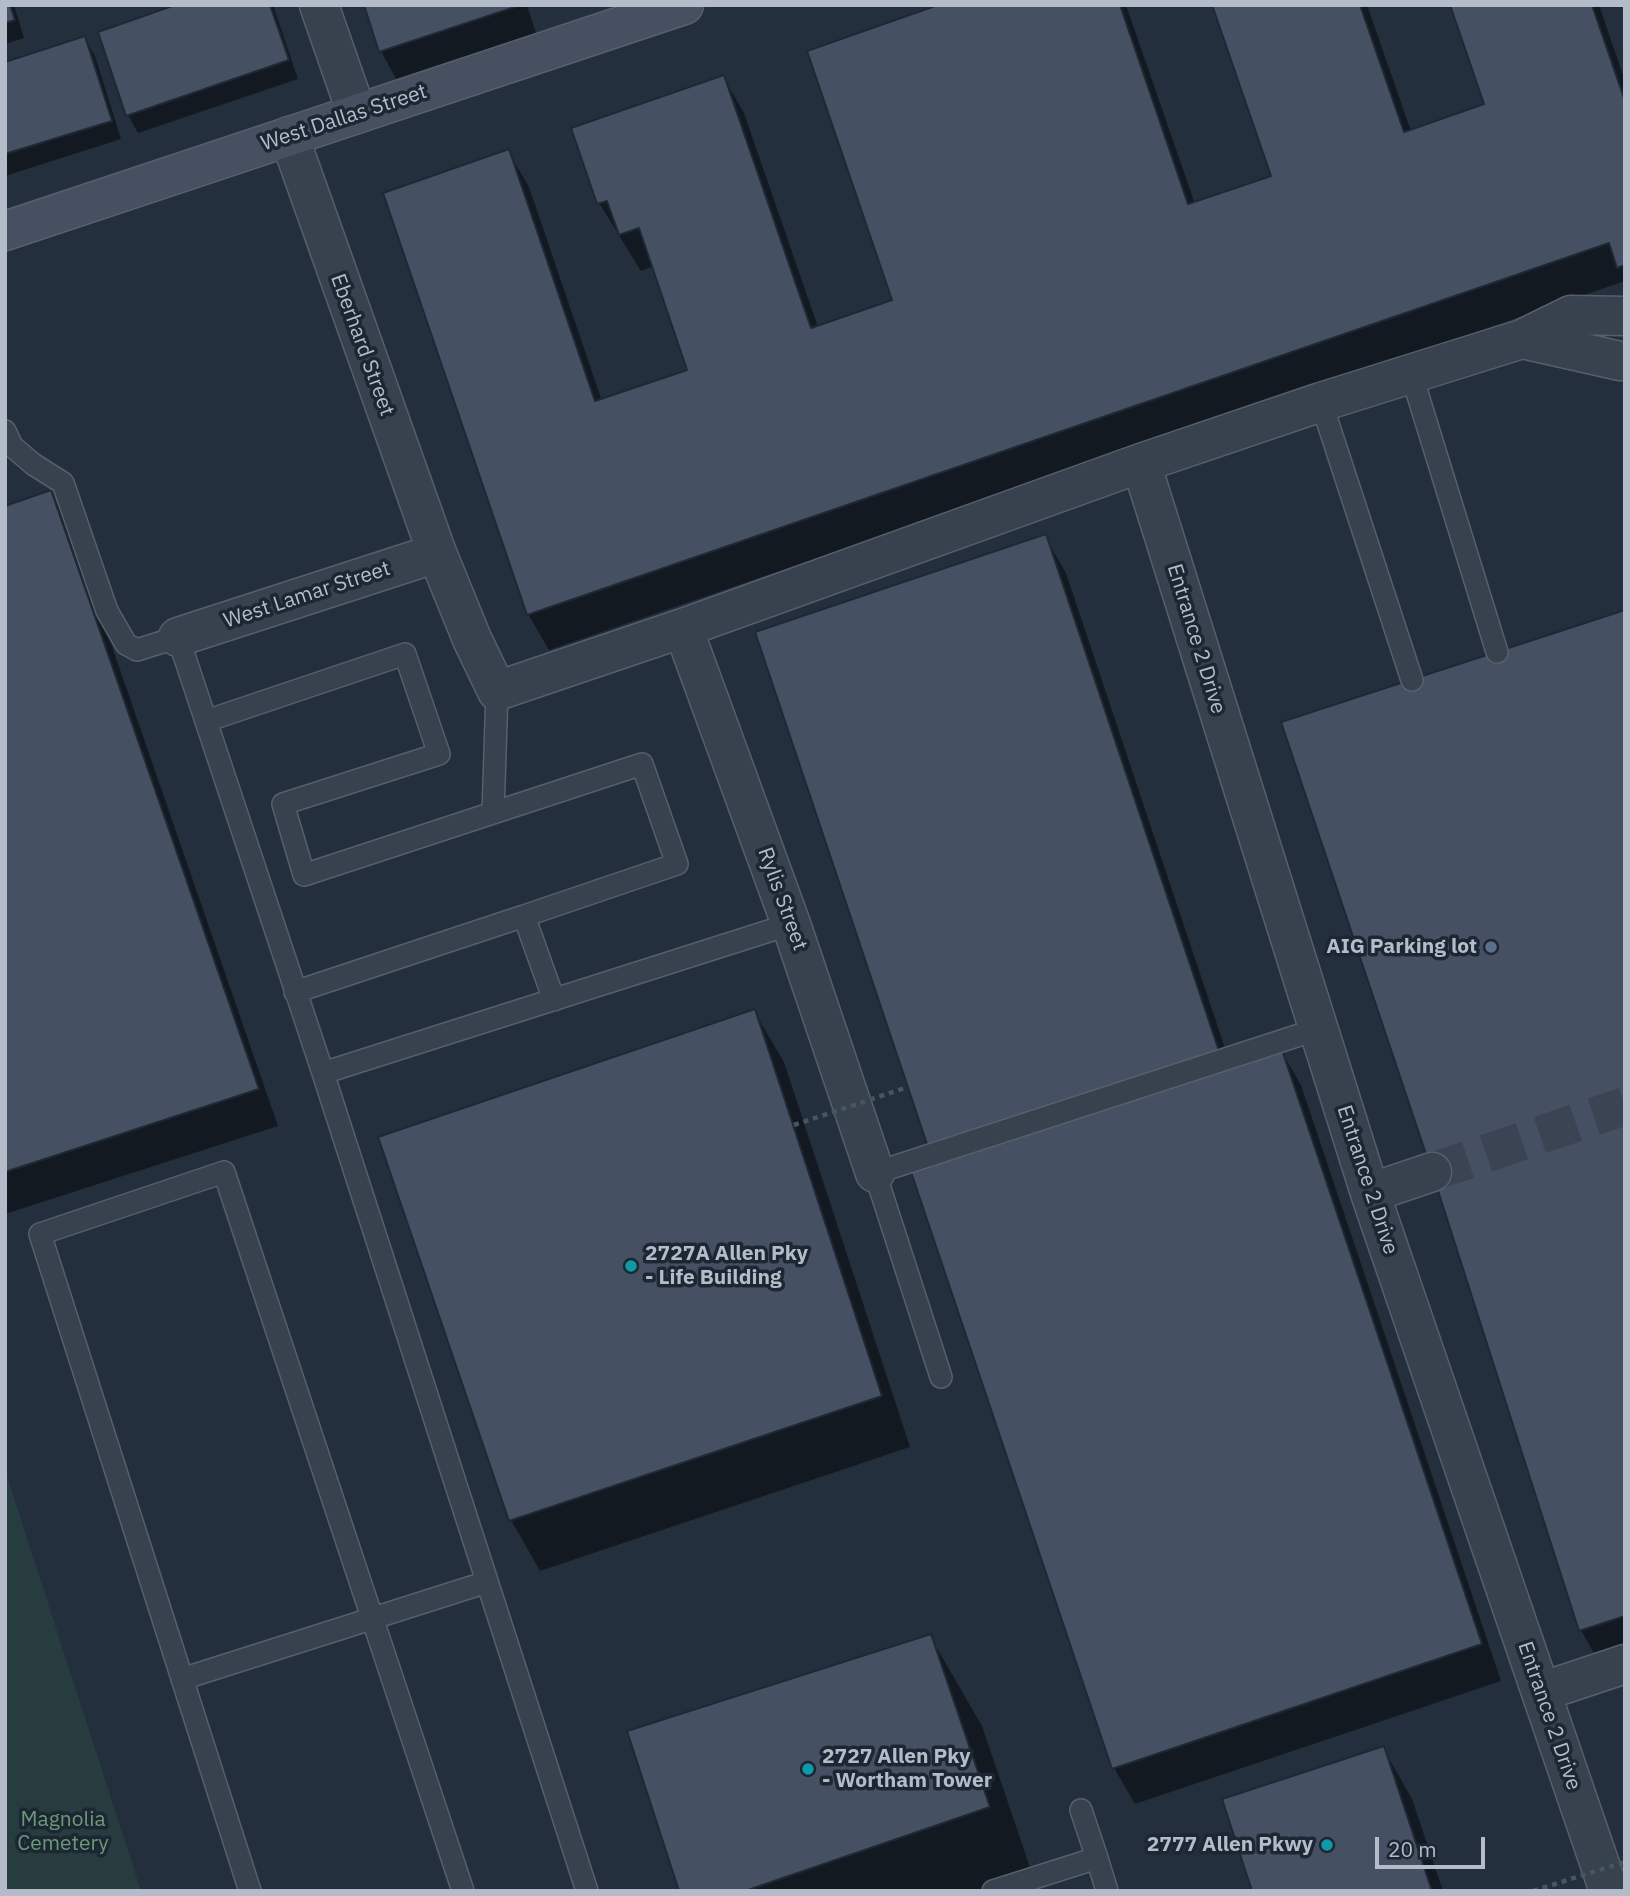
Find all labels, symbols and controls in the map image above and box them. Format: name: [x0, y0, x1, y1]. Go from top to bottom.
street label: West Dallas Street: [258, 79, 430, 157]
street label: Eberhard Street: [325, 271, 399, 419]
street label: West Lamar Street: [220, 556, 394, 634]
street label: Entrance 2 Drive: [1161, 561, 1231, 717]
street label: Rylis Street: [752, 844, 812, 954]
place label: AIG Parking lot: [1326, 934, 1477, 960]
marker: AIG Parking lot: [1483, 939, 1499, 955]
street label: Entrance 2 Drive: [1331, 1102, 1403, 1258]
place label: 2727A Allen Pky - Life Building: [645, 1241, 808, 1291]
marker: 2727A Allen Pky - Life Building: [623, 1258, 639, 1274]
street label: Entrance 2 Drive: [1512, 1638, 1586, 1794]
place label: 2727 Allen Pky - Wortham Tower: [822, 1744, 992, 1794]
marker: 2727 Allen Pky - Wortham Tower: [800, 1761, 816, 1777]
park label: Magnolia Cemetery: [17, 1807, 109, 1857]
scale bar: [1378, 1822, 1488, 1866]
place label: 2777 Allen Pkwy: [1147, 1832, 1313, 1858]
text: 20 m: [1388, 1835, 1437, 1863]
marker: 2777 Allen Pkwy: [1319, 1837, 1335, 1853]

